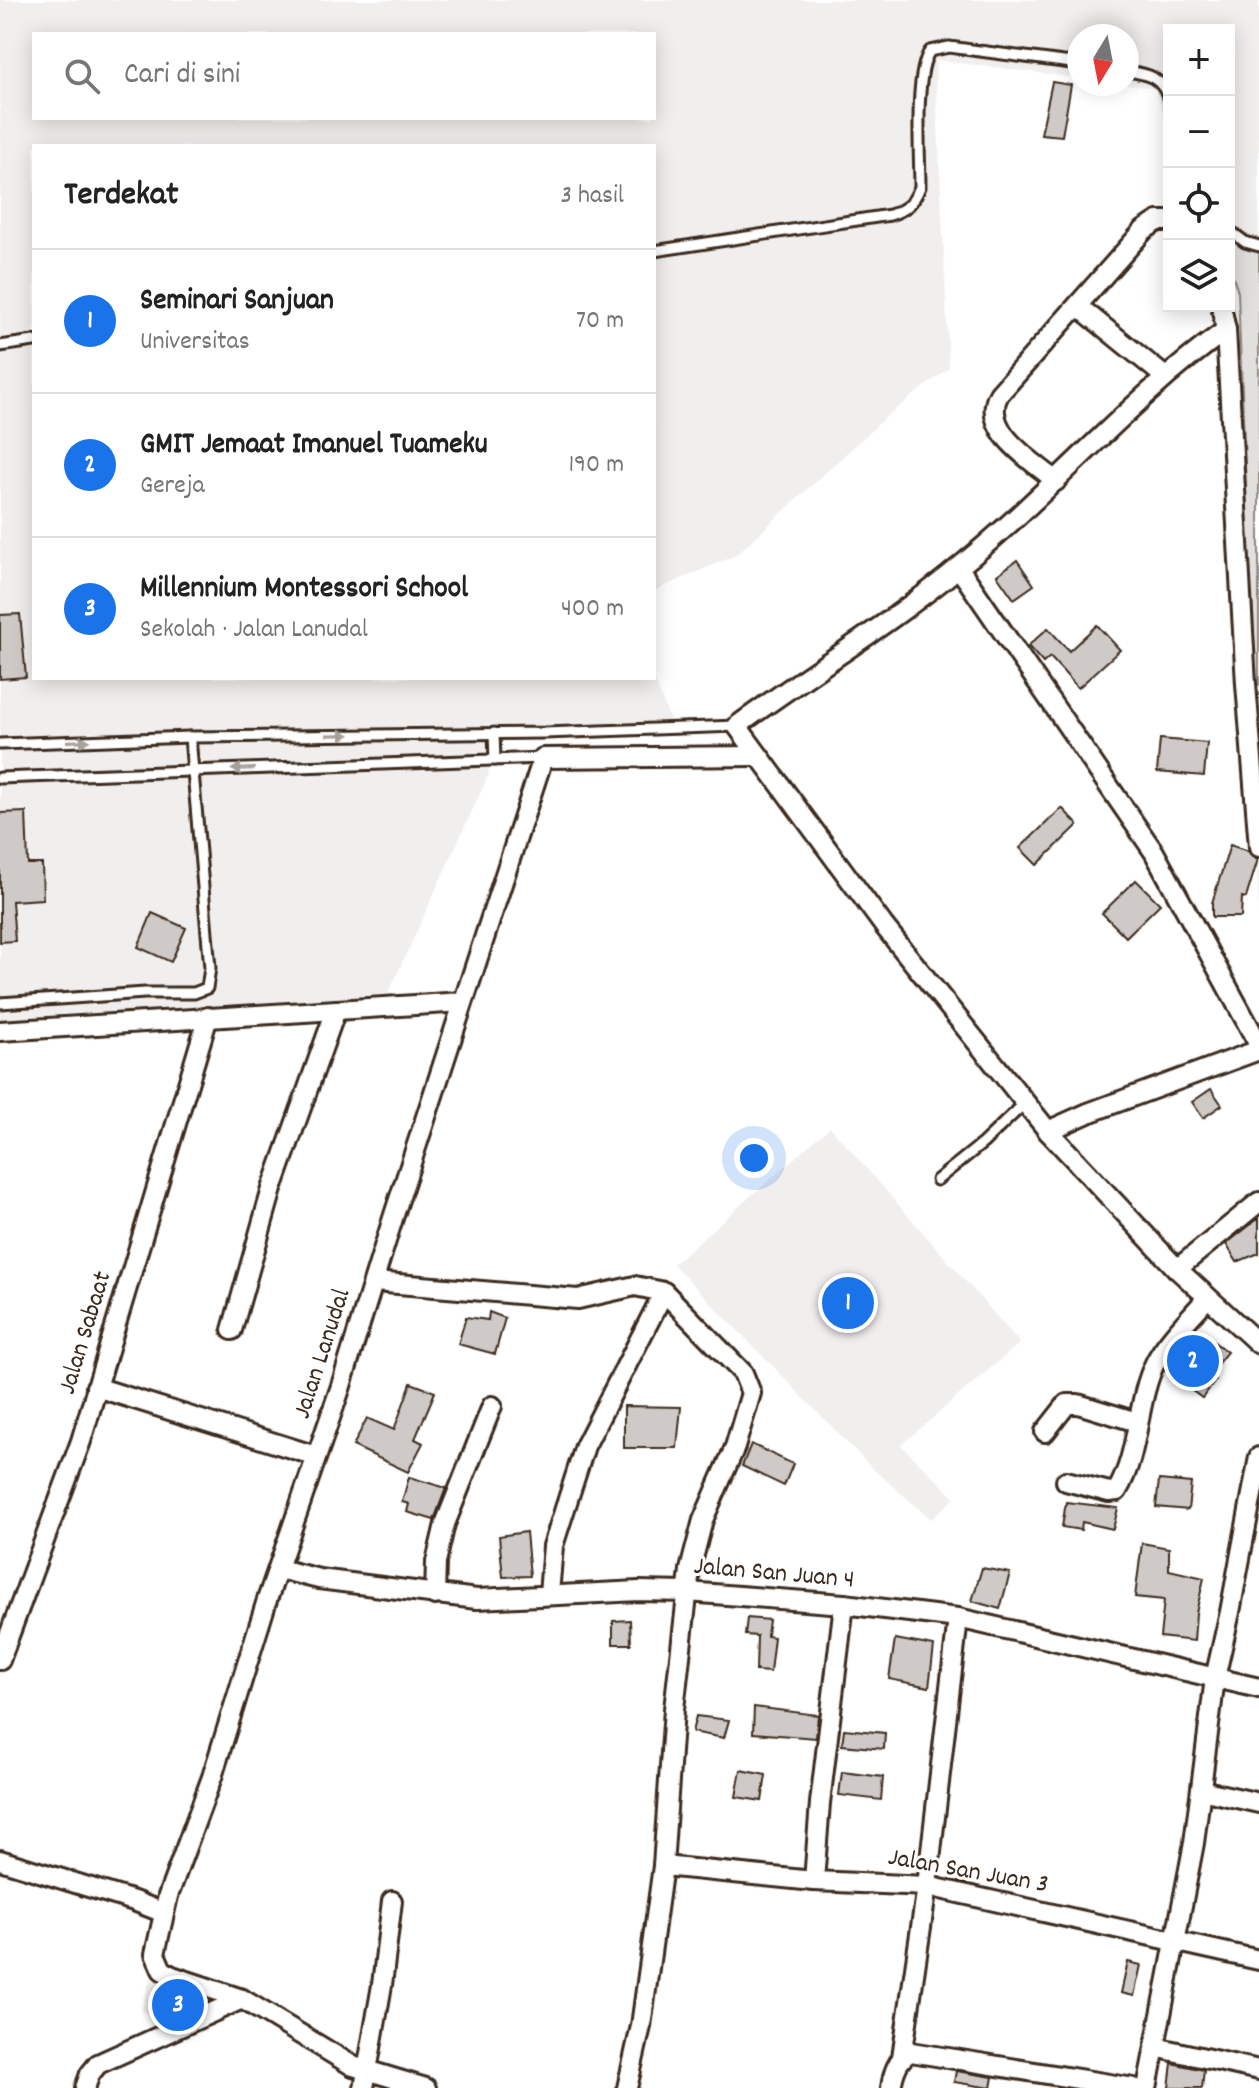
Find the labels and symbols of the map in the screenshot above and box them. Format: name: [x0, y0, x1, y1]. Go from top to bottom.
north arrow: [1067, 24, 1139, 96]
one-way arrow: [326, 729, 351, 741]
one-way arrow: [66, 735, 91, 748]
one-way arrow: [230, 763, 255, 776]
your location: [734, 1138, 774, 1178]
street label: Jalan Sabaat: [50, 1267, 122, 1399]
pin: 1: [822, 1273, 874, 1333]
street label: Jalan Lanudal: [285, 1284, 361, 1424]
pin: 2: [1167, 1331, 1219, 1391]
street label: Jalan San Juan 4: [692, 1549, 856, 1599]
street label: Jalan San Juan 3: [885, 1840, 1051, 1904]
pin: 3: [152, 1975, 204, 2035]

